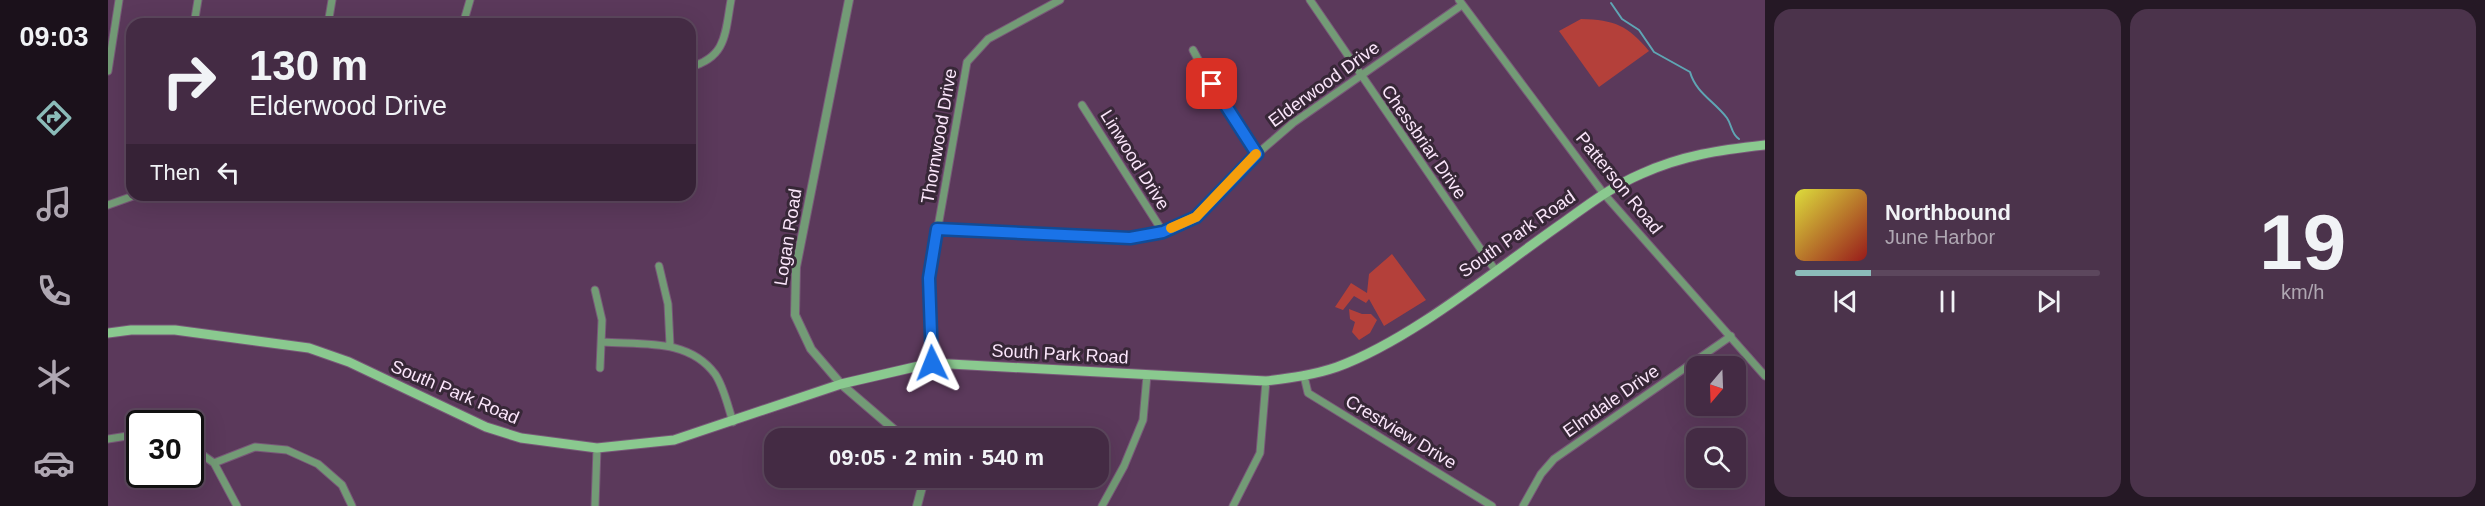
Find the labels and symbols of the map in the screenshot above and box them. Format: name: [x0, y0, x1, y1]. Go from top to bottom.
street label: Elderwood Drive: [1265, 37, 1383, 131]
pin: [1186, 58, 1237, 109]
street label: Thornwood Drive: [917, 67, 961, 205]
street label: Chessbriar Drive: [1377, 81, 1471, 203]
street label: Linwood Drive: [1096, 106, 1174, 214]
street label: Patterson Road: [1572, 128, 1666, 238]
street label: South Park Road: [1455, 186, 1579, 282]
street label: Logan Road: [770, 187, 806, 287]
position arrow: [900, 331, 964, 395]
street label: South Park Road: [991, 340, 1129, 368]
street label: South Park Road: [388, 356, 522, 428]
north arrow: [1686, 356, 1746, 416]
street label: Elmdale Drive: [1559, 361, 1663, 441]
street label: Crestview Drive: [1342, 391, 1460, 473]
speed limit sign: 30: [126, 410, 204, 488]

